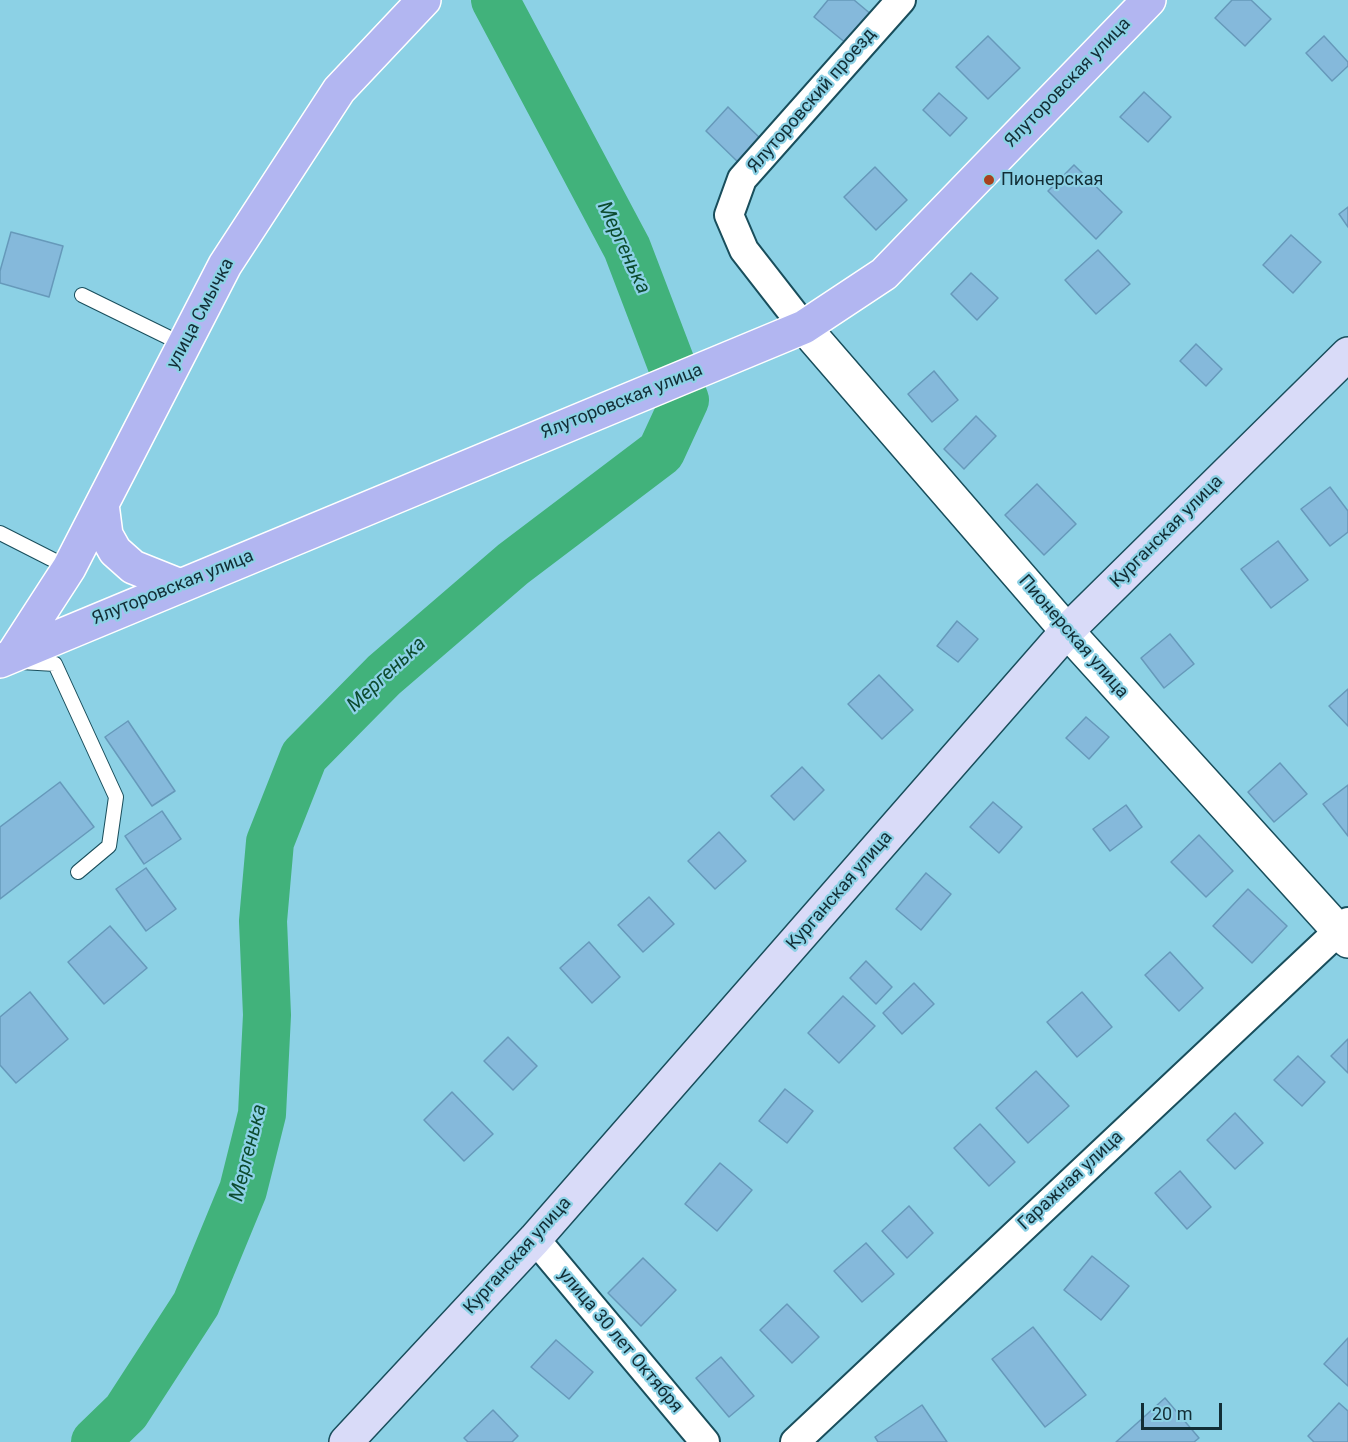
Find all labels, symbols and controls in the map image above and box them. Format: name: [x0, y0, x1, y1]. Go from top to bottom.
street label: Ялуторовская улица: [1000, 14, 1136, 152]
street label: Ялуторовский проезд: [743, 24, 881, 178]
place label: Пионерская: [1001, 169, 1103, 191]
marker: Пионерская: [982, 173, 996, 187]
water label: Мергенька: [591, 198, 655, 298]
street label: улица Смычка: [163, 255, 239, 373]
street label: Ялуторовская улица: [538, 360, 706, 444]
street label: Курганская улица: [1106, 471, 1228, 593]
street label: Ялуторовская улица: [89, 546, 257, 630]
street label: Пионерская улица: [1014, 571, 1132, 703]
water label: Мергенька: [343, 632, 431, 718]
street label: Курганская улица: [783, 827, 897, 955]
water label: Мергенька: [225, 1102, 273, 1204]
street label: Гаражная улица: [1014, 1127, 1128, 1235]
street label: Курганская улица: [460, 1193, 576, 1319]
street label: улица 30 лет Октября: [553, 1264, 687, 1418]
scale bar: [1144, 1391, 1225, 1429]
text: 20 m: [1152, 1403, 1192, 1424]

